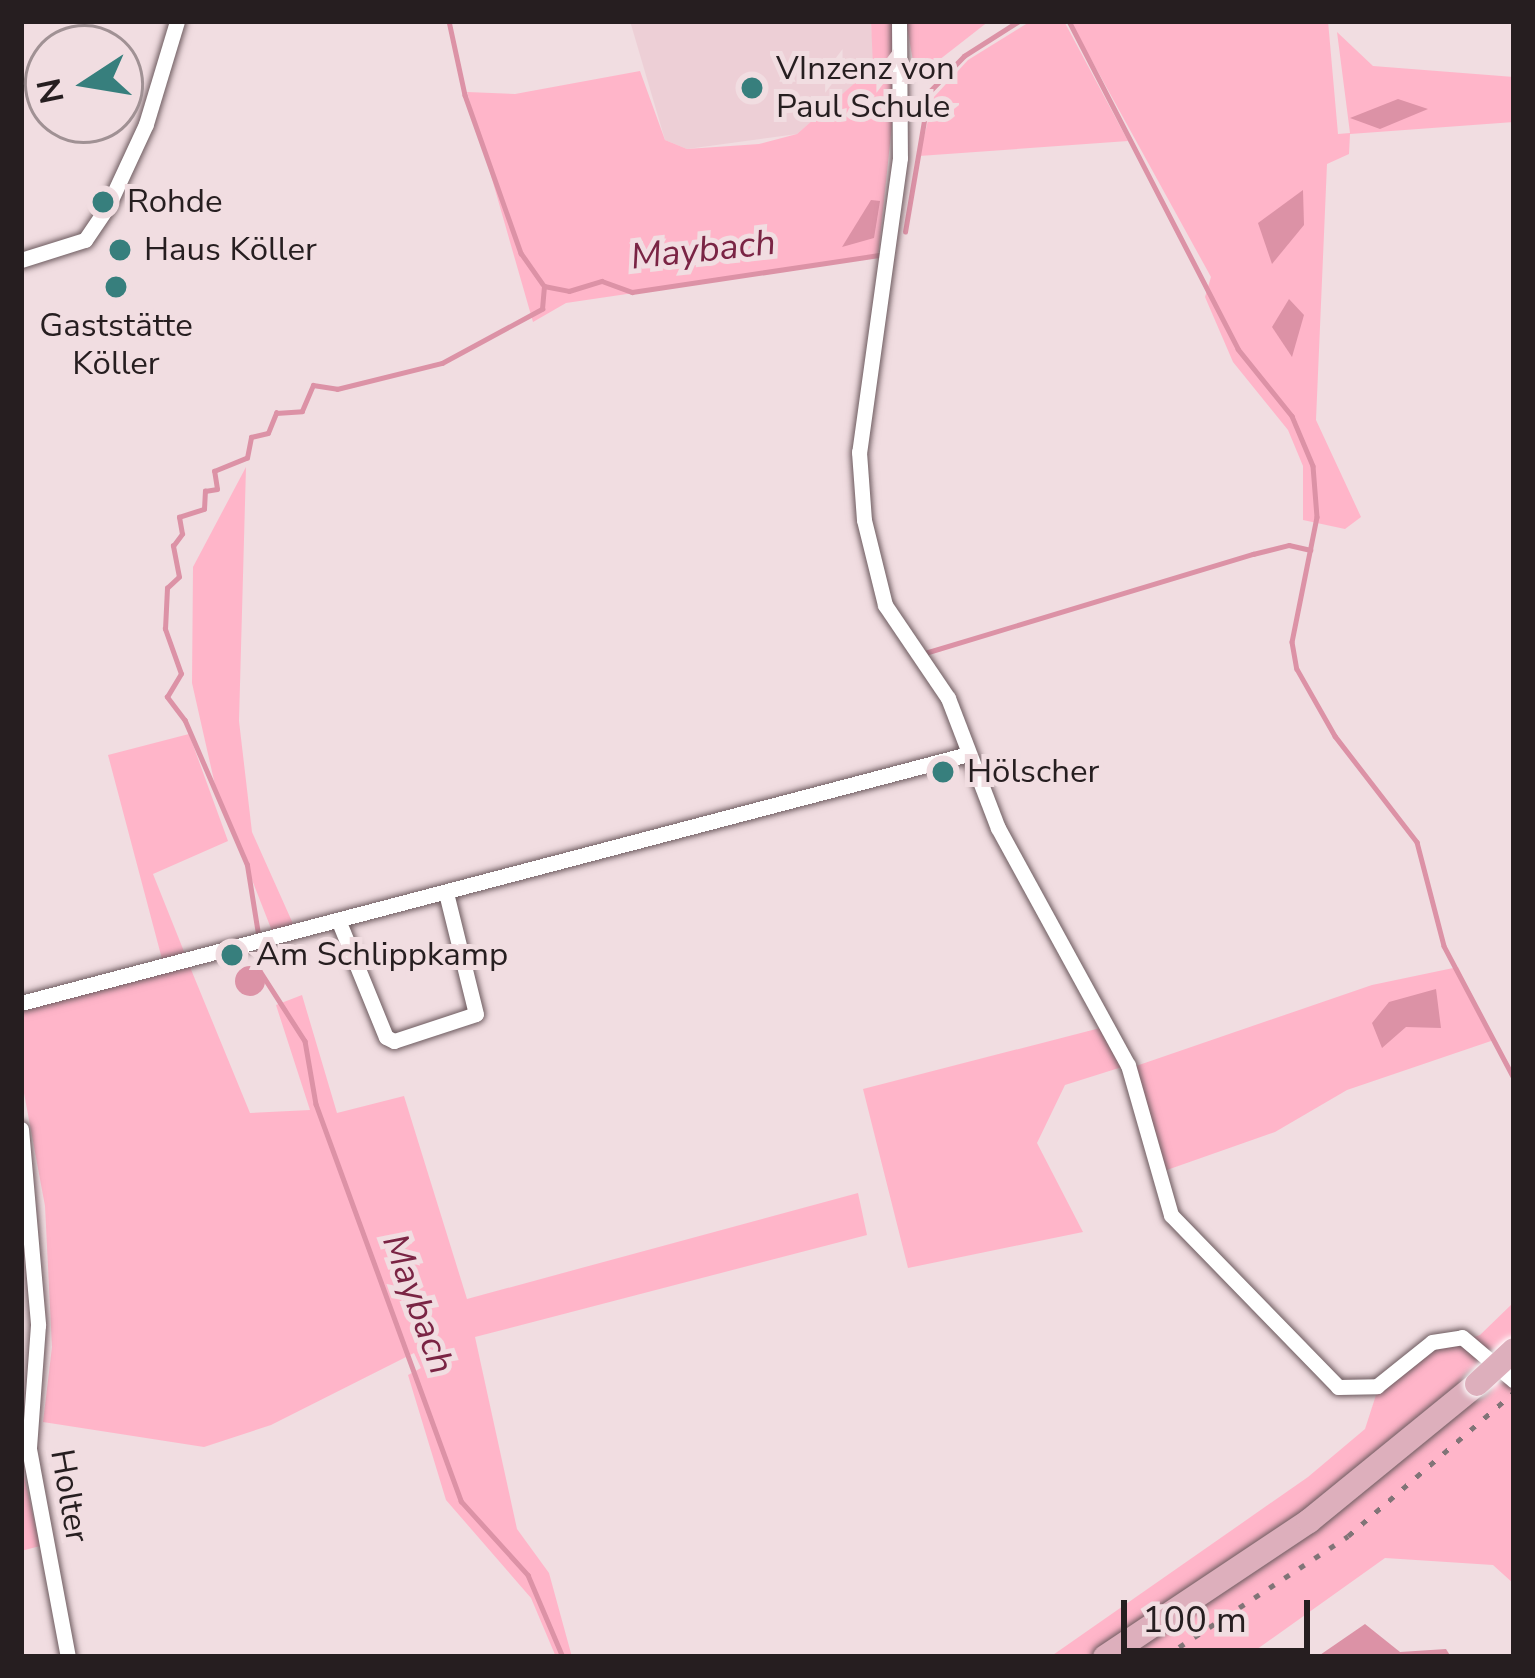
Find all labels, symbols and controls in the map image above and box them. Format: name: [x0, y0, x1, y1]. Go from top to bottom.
north arrow: [24, 24, 144, 144]
place label: VInzenz von Paul Schule: [776, 49, 955, 127]
text: N: [27, 74, 76, 108]
marker: VInzenz von Paul Schule: [739, 75, 765, 101]
place label: Rohde: [127, 182, 223, 222]
marker: Rohde: [90, 189, 116, 215]
water label: Maybach: [628, 221, 778, 279]
place label: Haus Köller: [144, 230, 317, 270]
marker: Haus Köller: [107, 237, 133, 263]
marker: Gaststätte Köller: [103, 274, 129, 300]
place label: Gaststätte Köller: [39, 306, 193, 384]
place label: Hölscher: [967, 752, 1099, 792]
marker: Hölscher: [930, 759, 956, 785]
place label: Am Schlippkamp: [256, 935, 508, 975]
marker: Am Schlippkamp: [219, 942, 245, 968]
water label: Maybach: [373, 1228, 463, 1380]
street label: Holter: [41, 1446, 97, 1546]
scale bar: [1127, 1576, 1316, 1650]
text: 100 m: [1142, 1596, 1247, 1645]

